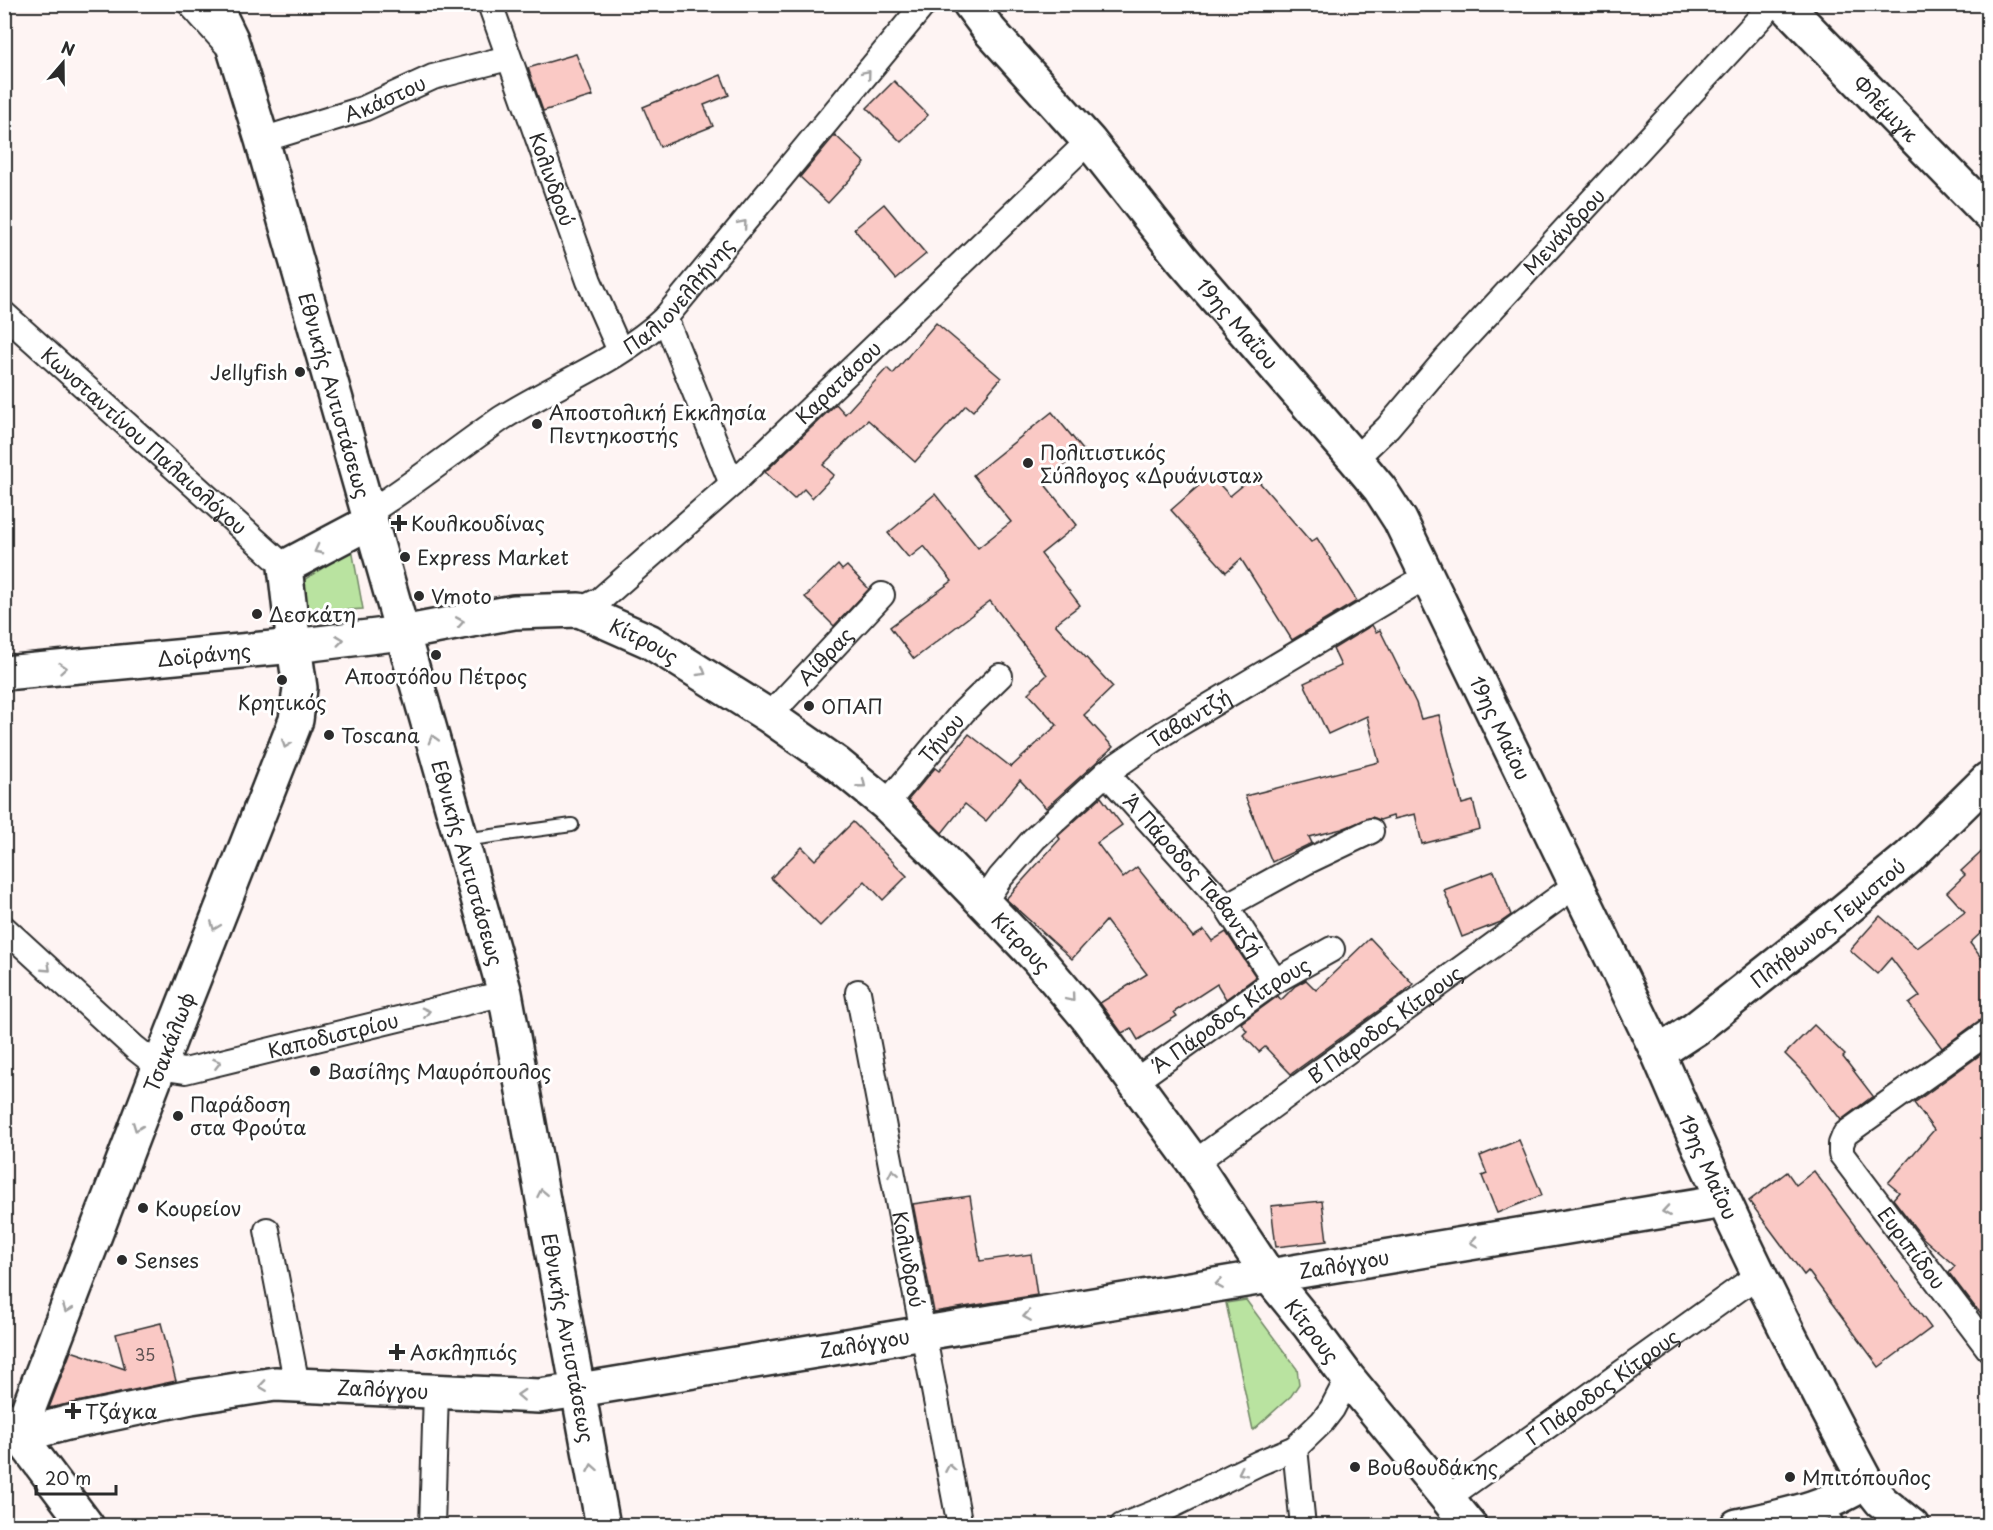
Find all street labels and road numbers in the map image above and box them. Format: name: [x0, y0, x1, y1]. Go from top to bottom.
street label: Ακάστου: [341, 67, 431, 129]
street label: Φλέμιγκ: [1846, 68, 1926, 149]
street label: Κολινδρού: [522, 128, 583, 230]
street label: Μενάνδρου: [1516, 181, 1612, 281]
street label: Παλιονελλήνης: [617, 231, 741, 361]
street label: 19ης Μαΐου: [1190, 271, 1286, 376]
street label: Εθνικής Αντιστάσεως: [291, 289, 378, 502]
street label: Καρατάσου: [788, 333, 888, 431]
street label: Κωνσταντίνου Παλαιολόγου: [35, 340, 254, 541]
street label: Κίτρους: [605, 610, 685, 671]
street label: Αίθρας: [790, 620, 860, 692]
street label: Δοϊράνης: [156, 635, 252, 674]
street label: 19ης Μαΐου: [1463, 670, 1539, 785]
street label: Ταβαντζή: [1141, 681, 1237, 755]
street label: Τήνου: [911, 707, 971, 770]
street label: Εθνικής Αντιστάσεως: [424, 756, 511, 969]
street label: Α΄ Πάροδος Ταβαντζή: [1117, 787, 1270, 963]
street label: Πλήθωνος Γεμιστού: [1744, 851, 1912, 995]
street label: Κίτρους: [985, 905, 1058, 979]
street label: Α΄ Πάροδος Κίτρους: [1145, 949, 1315, 1080]
street label: Β΄ Πάροδος Κίτρους: [1301, 958, 1468, 1090]
street label: Τσακάλωφ: [136, 987, 202, 1097]
street label: Καποδιστρίου: [265, 1005, 402, 1065]
street label: 19ης Μαΐου: [1671, 1110, 1746, 1224]
street label: Ευριπίδου: [1871, 1200, 1953, 1295]
street label: Κολινδρού: [885, 1208, 933, 1310]
street label: Εθνικής Αντιστάσεως: [534, 1230, 602, 1445]
street label: Ζαλόγγου: [1296, 1241, 1392, 1286]
street label: Κίτρους: [1278, 1292, 1347, 1369]
street label: Ζαλόγγου: [817, 1321, 912, 1365]
street label: Γ΄ Πάροδος Κίτρους: [1519, 1321, 1685, 1452]
street label: Ζαλόγγου: [336, 1372, 429, 1406]

